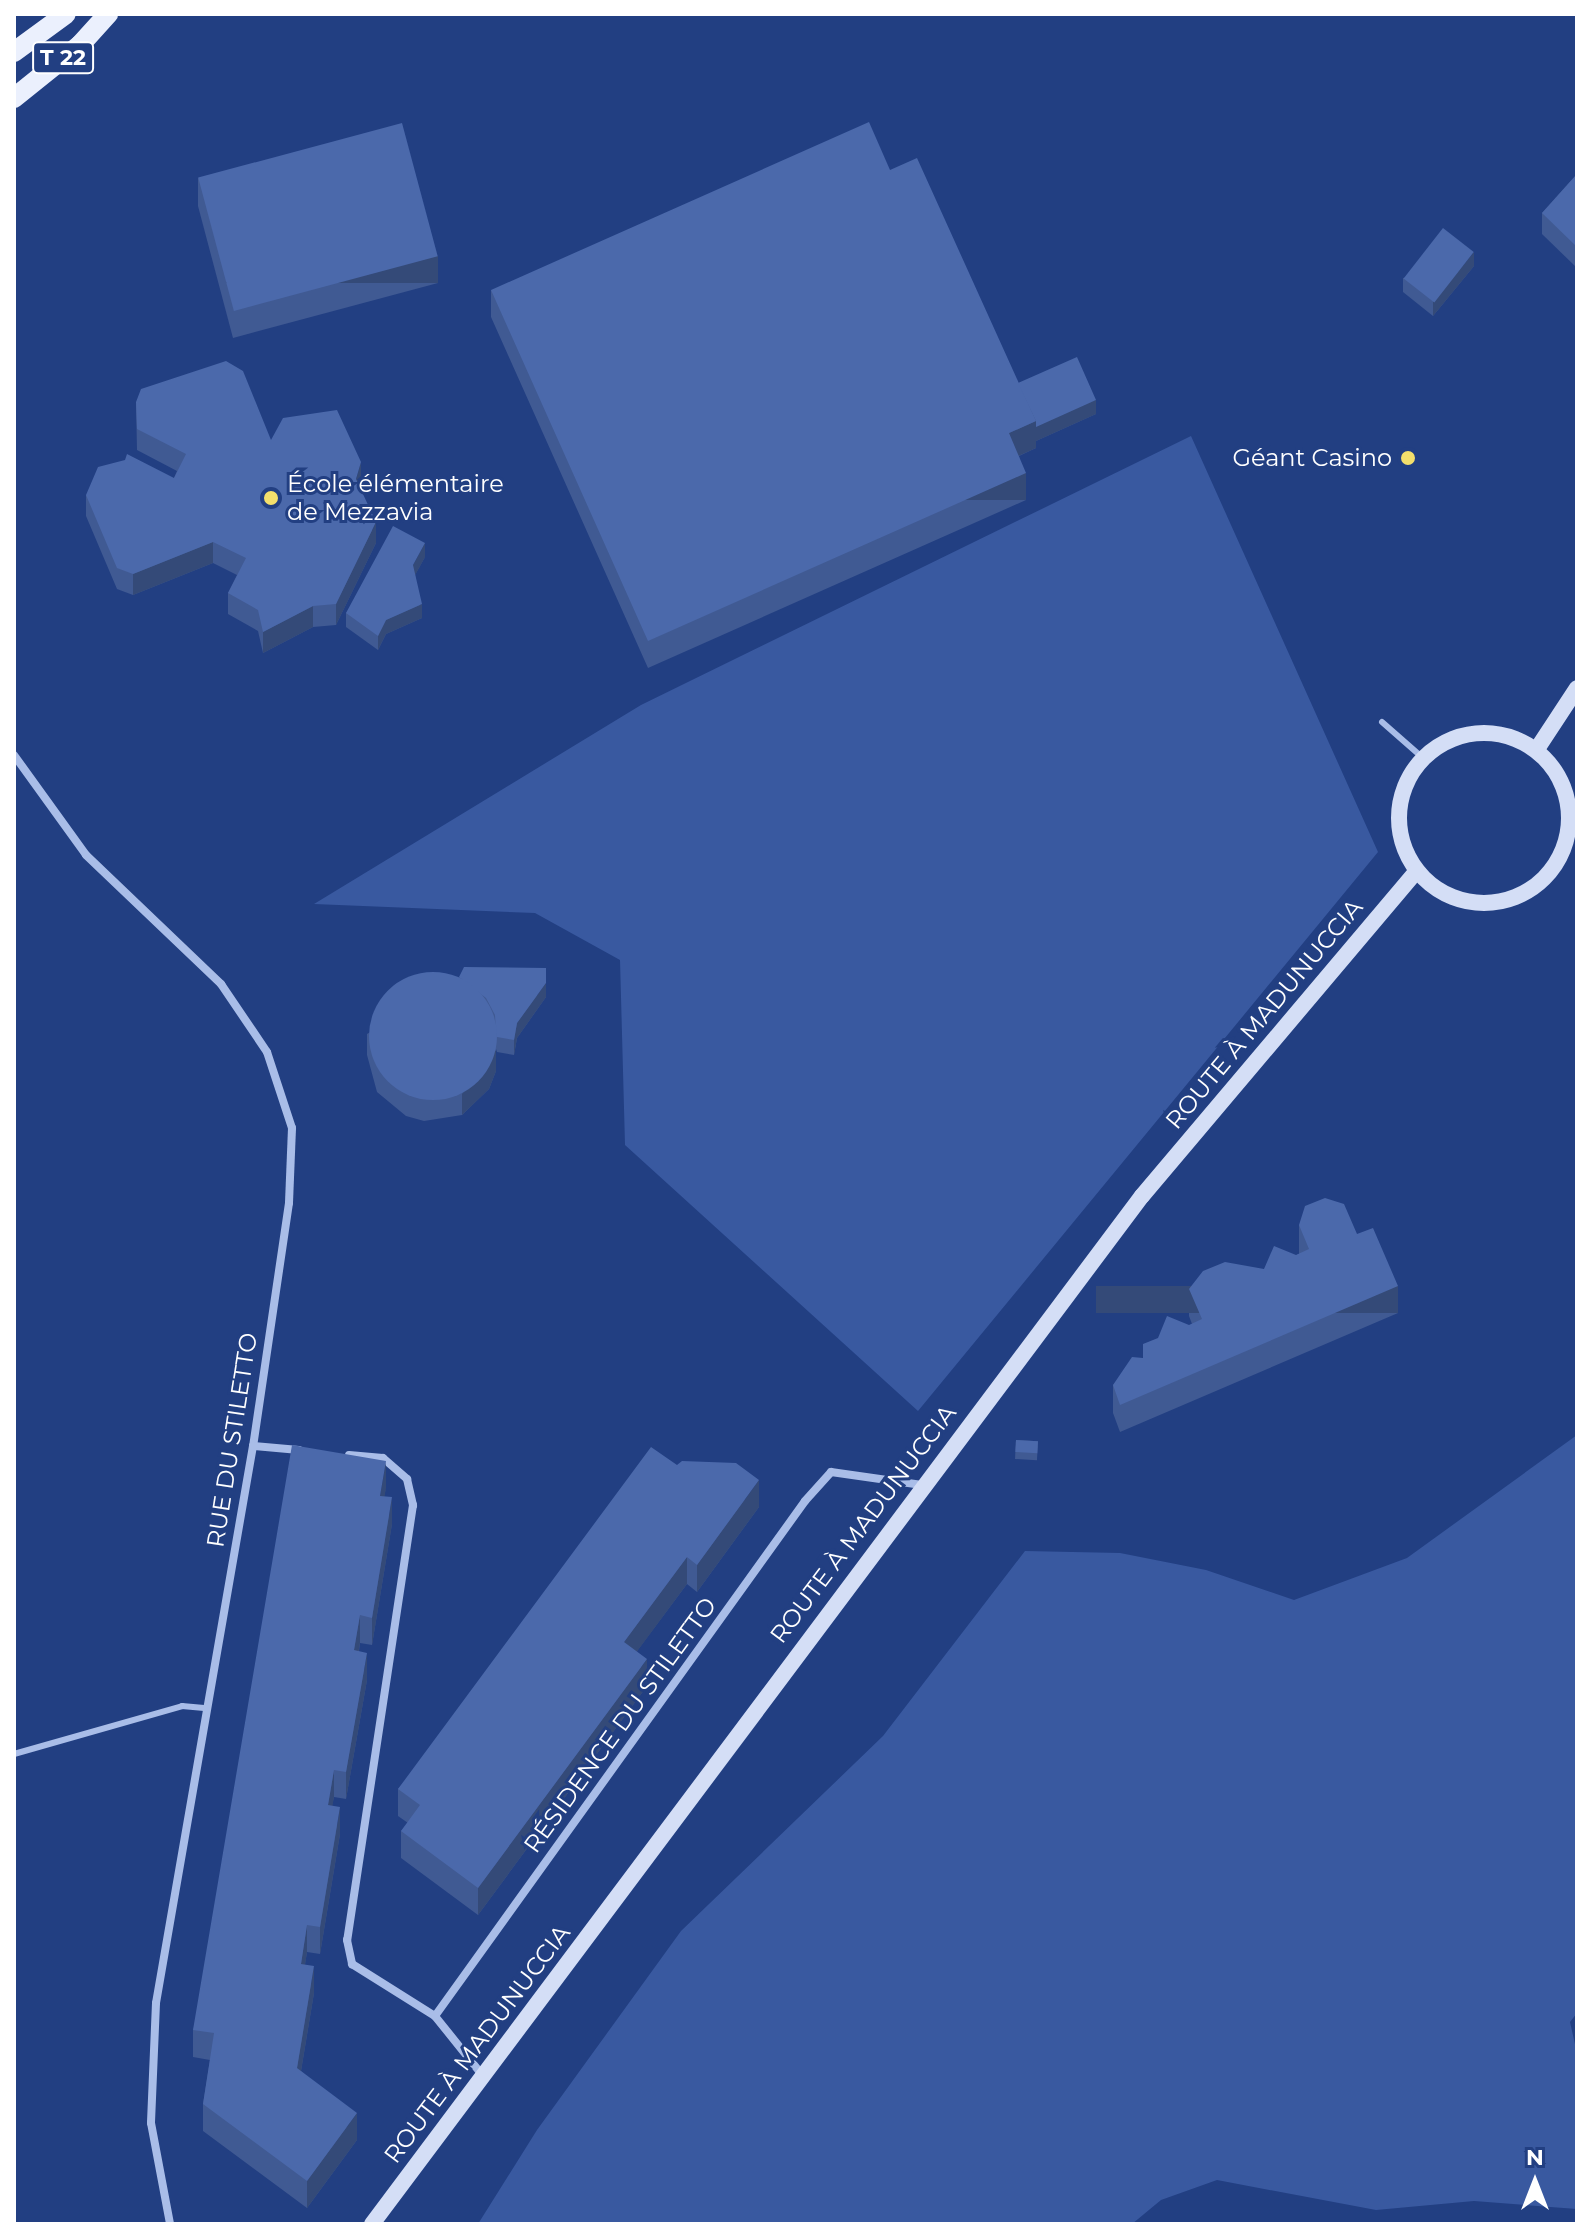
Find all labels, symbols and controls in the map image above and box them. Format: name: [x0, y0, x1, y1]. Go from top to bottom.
road number: T 22: [31, 40, 95, 76]
place label: Géant Casino: [1232, 444, 1392, 472]
marker: Géant Casino: [1399, 449, 1417, 467]
place label: École élémentaire de Mezzavia: [287, 470, 504, 526]
marker: École élémentaire de Mezzavia: [262, 489, 280, 507]
street label: ROUTE À MADUNUCCIA: [1159, 893, 1369, 1135]
street label: RUE DU STILETTO: [201, 1330, 263, 1550]
street label: ROUTE À MADUNUCCIA: [764, 1399, 962, 1649]
street label: RÉSIDENCE DU STILETTO: [518, 1592, 722, 1858]
street label: ROUTE À MADUNUCCIA: [378, 1919, 576, 2169]
north arrow: [1495, 2142, 1575, 2222]
text: N: [1526, 2144, 1544, 2171]

